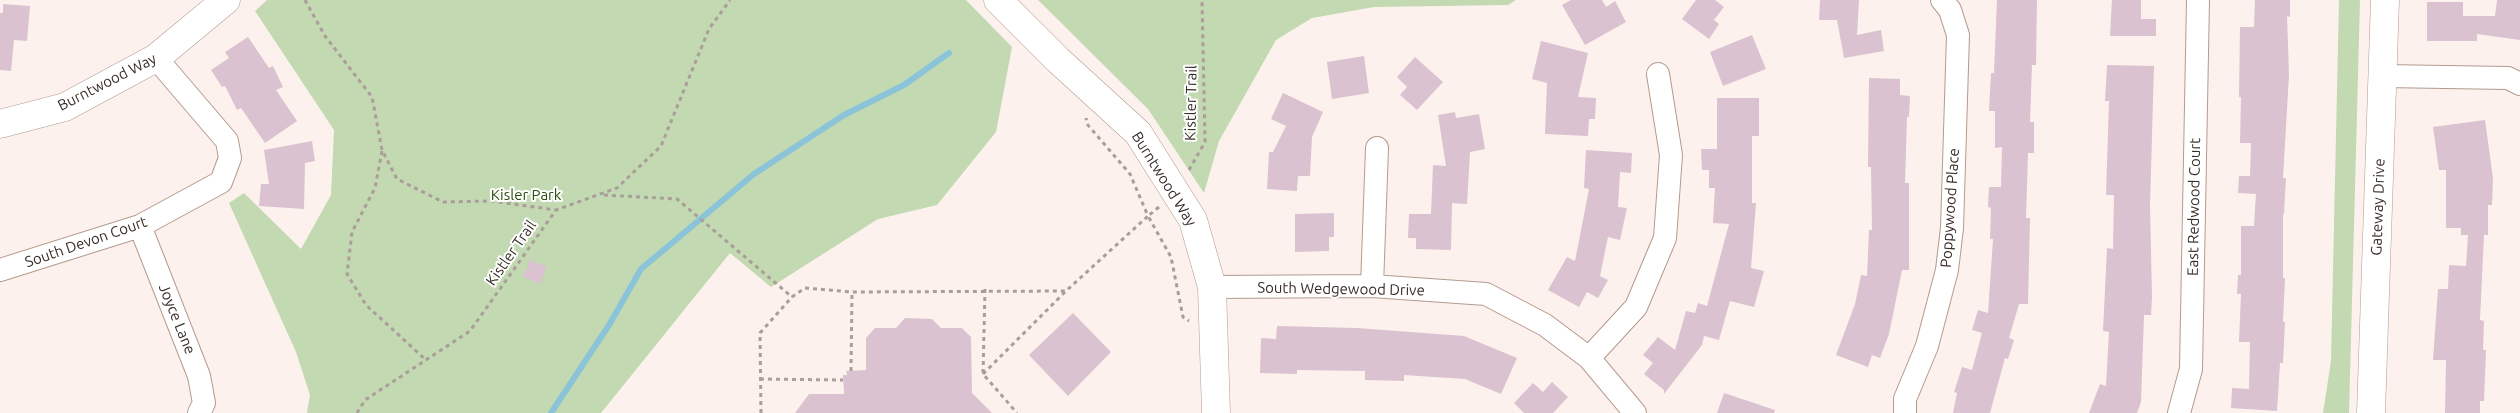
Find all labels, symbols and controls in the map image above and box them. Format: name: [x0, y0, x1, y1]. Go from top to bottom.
street label: Burntwood Way: [55, 49, 159, 115]
street label: Kistler Trail: [1181, 65, 1201, 141]
street label: Burntwood Way: [1128, 128, 1200, 230]
street label: East Redwood Court: [2184, 138, 2204, 276]
street label: Poppywood Place: [1937, 148, 1963, 268]
street label: Gateway Drive: [2367, 158, 2389, 256]
park label: Kisler Park: [491, 186, 561, 204]
street label: South Devon Court: [22, 213, 150, 271]
street label: Kistler Trail: [482, 217, 540, 289]
street label: South Wedgewood Drive: [1257, 279, 1425, 299]
street label: Joyce Lane: [155, 281, 199, 357]

